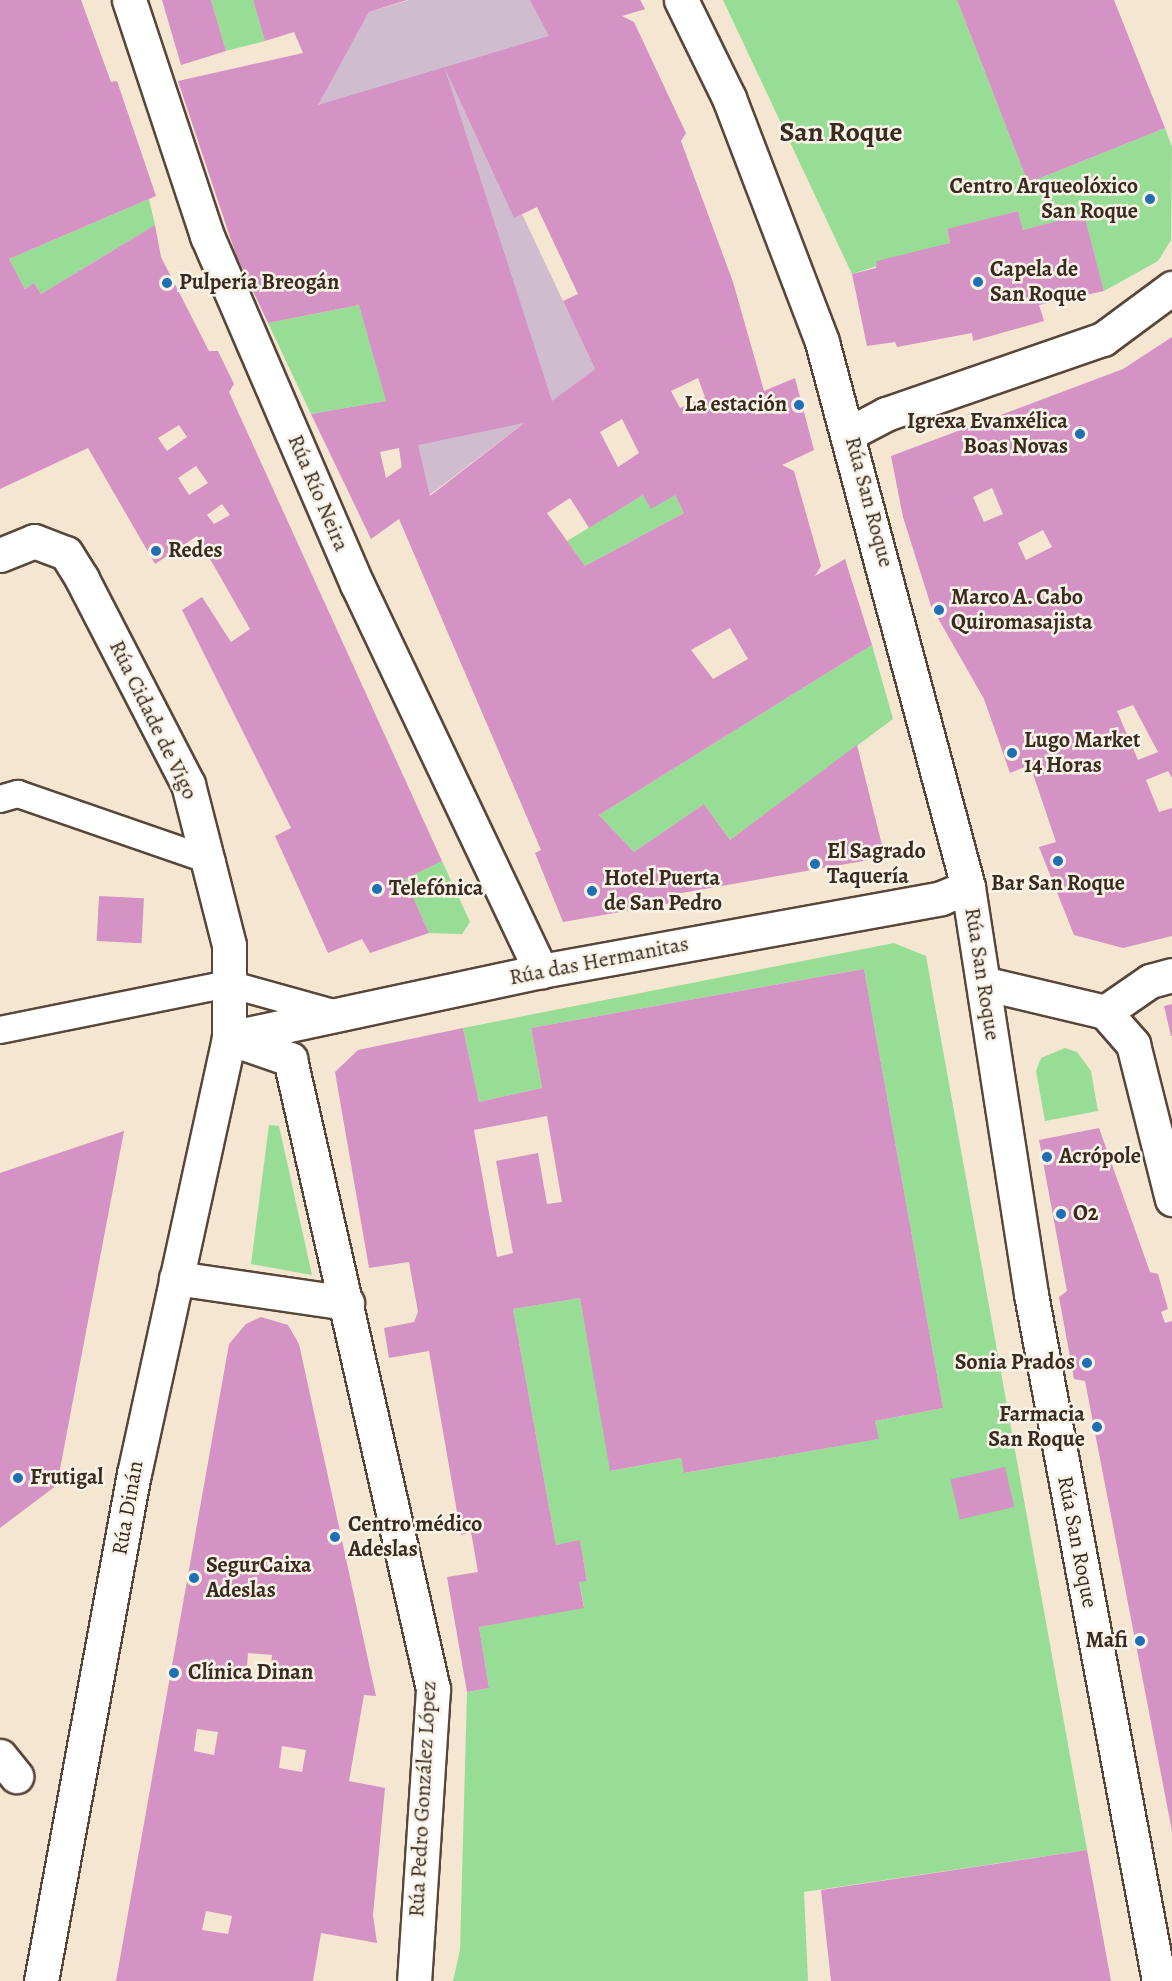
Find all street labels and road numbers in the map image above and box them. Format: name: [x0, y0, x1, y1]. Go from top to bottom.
street label: Rúa Río Neira: [282, 431, 354, 555]
street label: Rúa San Roque: [839, 434, 899, 570]
street label: Rúa Cidade de Vigo: [103, 636, 203, 804]
street label: Rúa San Roque: [958, 906, 1006, 1042]
street label: Rúa das Hermanitas: [507, 931, 691, 991]
street label: Rúa Dinán: [107, 1459, 149, 1557]
street label: Rúa San Roque: [1051, 1474, 1103, 1610]
street label: Rúa Pedro González López: [404, 1680, 442, 1918]

